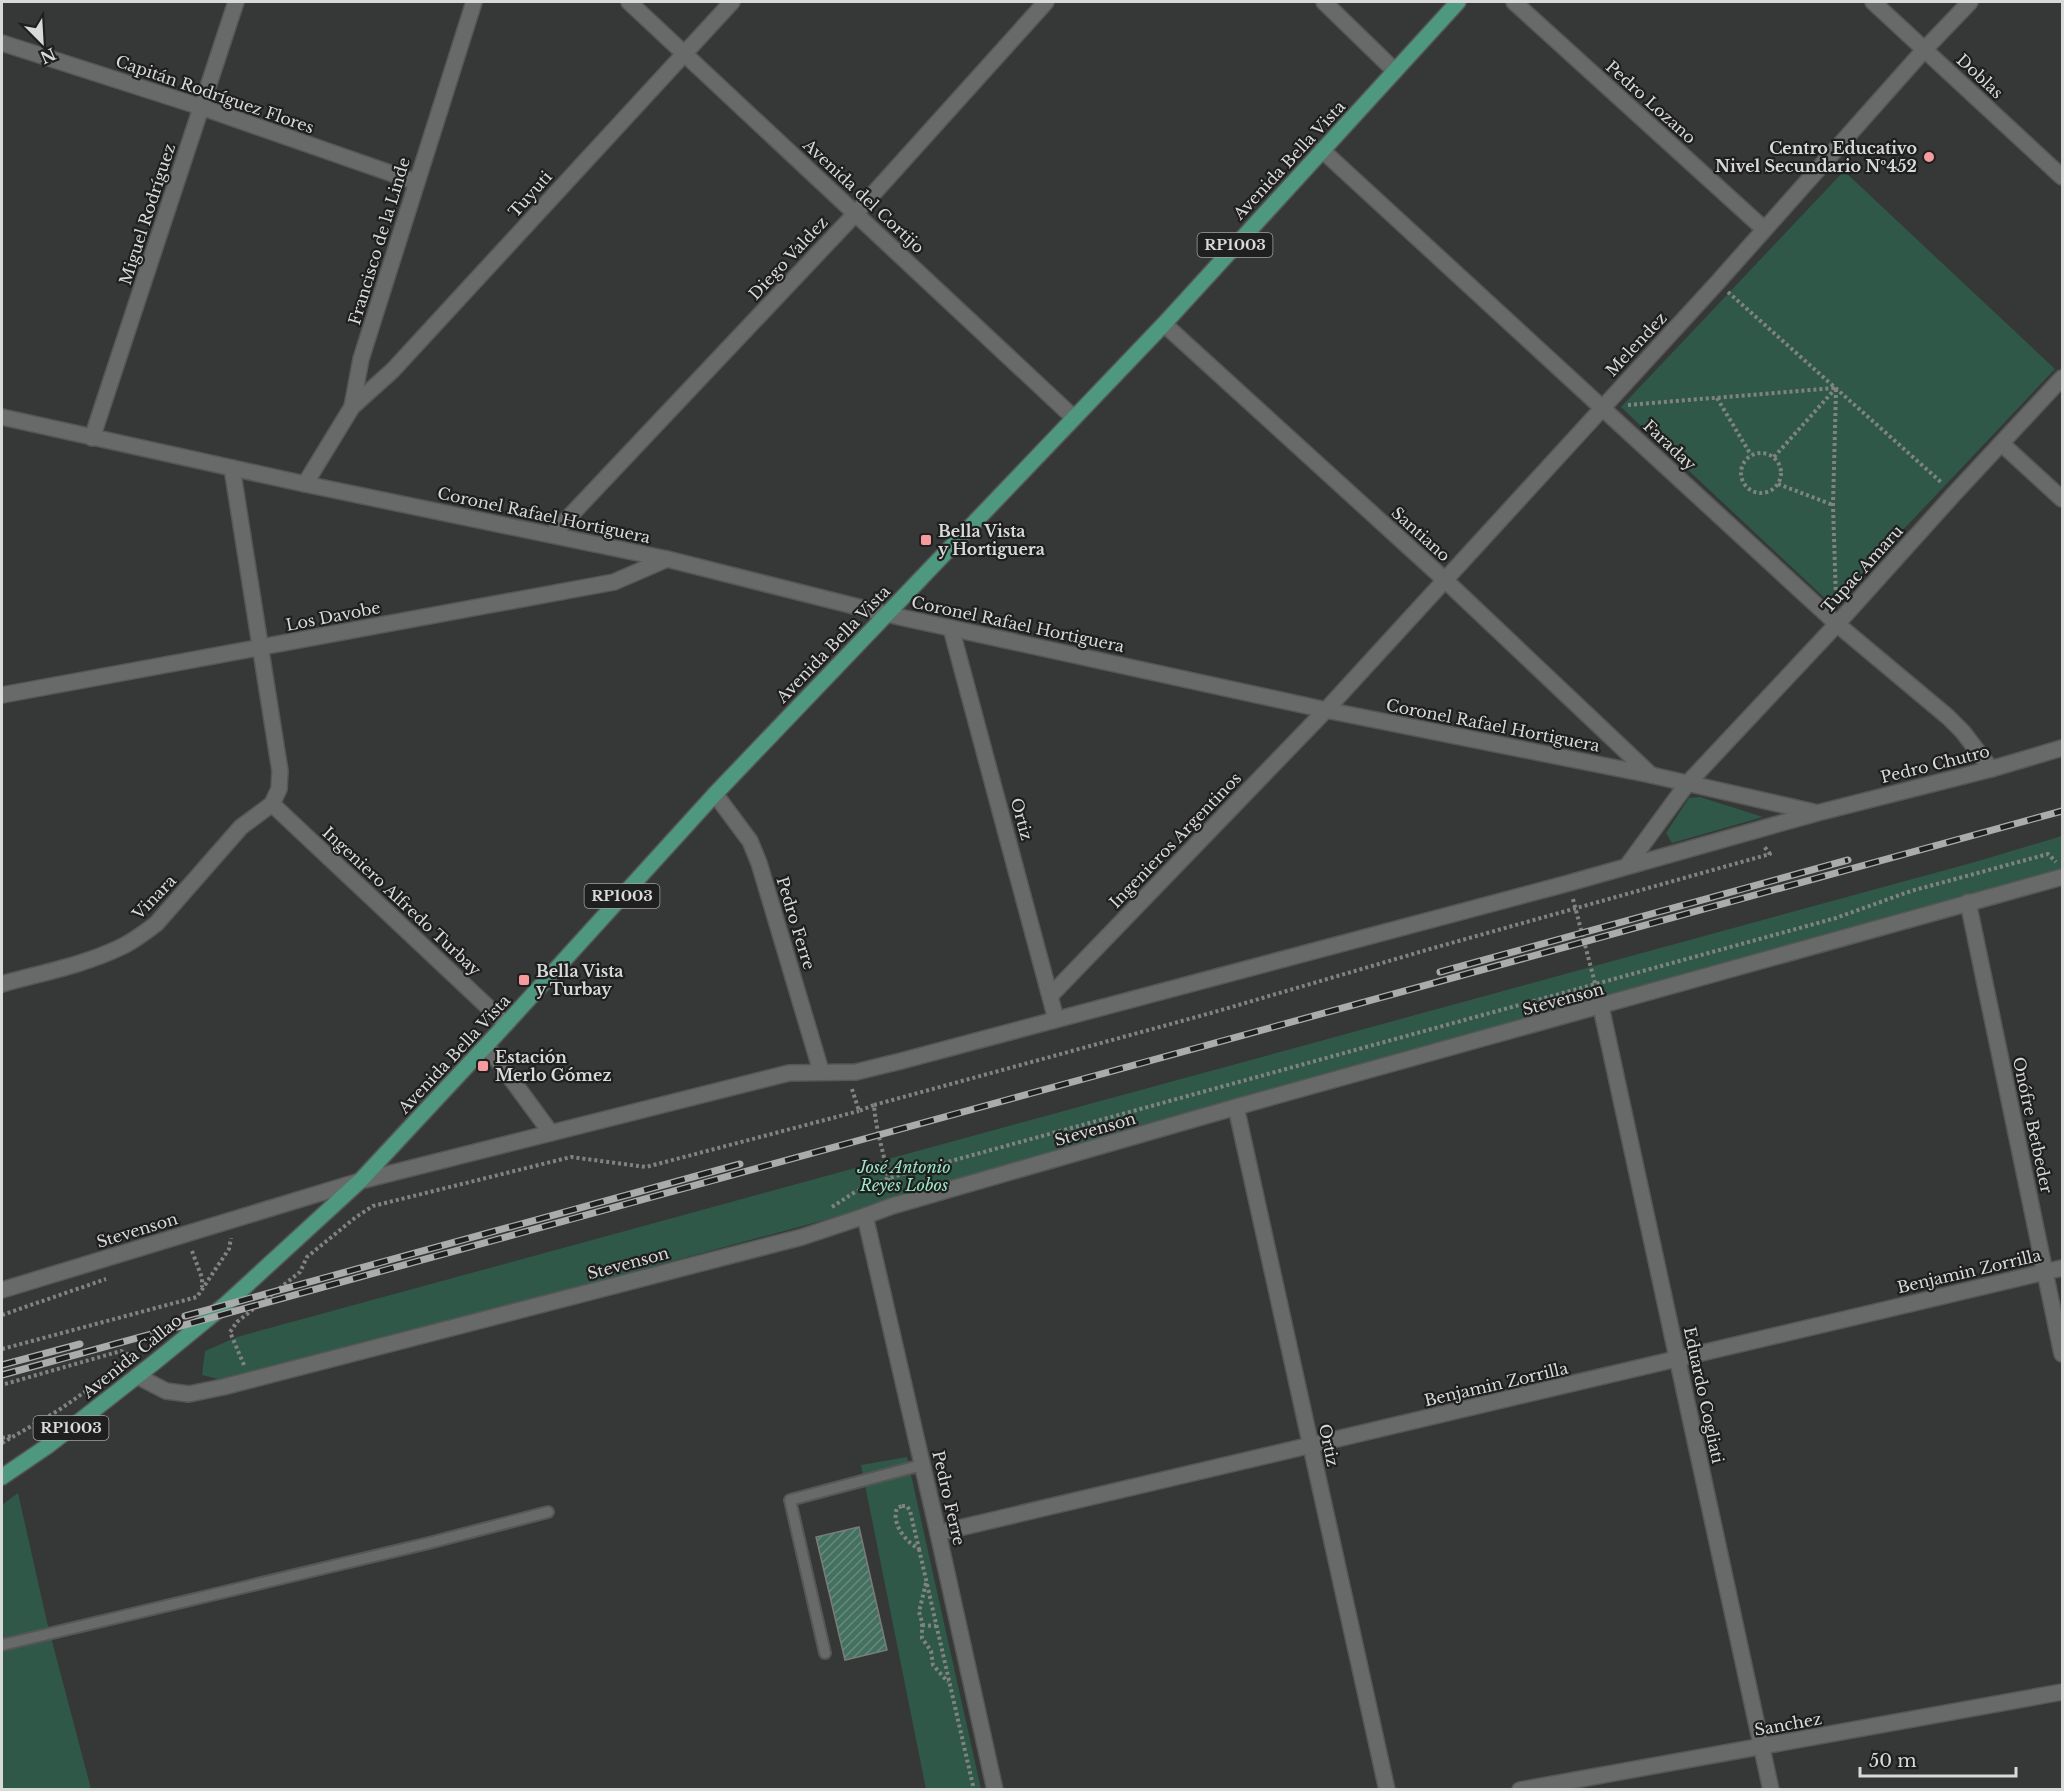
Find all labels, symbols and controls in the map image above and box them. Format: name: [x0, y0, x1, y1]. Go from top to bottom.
north arrow: [12, 12, 72, 72]
text: N: [37, 44, 59, 68]
street label: Doblas: [1953, 49, 2007, 103]
street label: Capitán Rodríguez Flores: [113, 51, 317, 137]
street label: Pedro Lozano: [1602, 56, 1700, 148]
street label: Avenida Bella Vista: [1228, 96, 1349, 224]
street label: Avenida del Cortijo: [799, 134, 929, 257]
place label: Centro Educativo Nivel Secundario Nº452: [1715, 138, 1917, 176]
street label: Miguel Rodríguez: [115, 141, 179, 287]
marker: Centro Educativo Nivel Secundario Nº452: [1922, 150, 1936, 164]
street label: Francisco de la Linde: [344, 155, 414, 327]
street label: Tuyuti: [504, 166, 556, 221]
street label: Diego Valdez: [744, 212, 832, 304]
road number: RP1003: [1198, 233, 1272, 257]
street label: Melendez: [1601, 308, 1671, 380]
street label: Faraday: [1639, 416, 1701, 475]
street label: Coronel Rafael Hortiguera: [436, 483, 652, 547]
street label: Santiano: [1388, 502, 1454, 566]
place label: Bella Vista y Hortiguera: [938, 521, 1045, 559]
street label: Tupac Amaru: [1817, 521, 1907, 617]
marker: Bella Vista y Hortiguera: [919, 533, 933, 547]
street label: Avenida Bella Vista: [771, 581, 894, 707]
street label: Coronel Rafael Hortiguera: [910, 592, 1126, 656]
street label: Los Davobe: [284, 597, 382, 635]
street label: Coronel Rafael Hortiguera: [1385, 694, 1602, 756]
street label: Pedro Chutro: [1878, 741, 1992, 787]
street label: Ingenieros Argentinos: [1105, 768, 1245, 912]
street label: Ortiz: [1007, 796, 1037, 843]
street label: Ingeniero Alfredo Turbay: [319, 822, 486, 980]
street label: Vinara: [127, 870, 180, 924]
street label: Pedro Ferre: [772, 874, 820, 972]
road number: RP1003: [584, 884, 660, 908]
place label: Bella Vista y Turbay: [536, 961, 623, 999]
marker: Bella Vista y Turbay: [517, 973, 531, 987]
street label: Stevenson: [1520, 979, 1606, 1019]
street label: Avenida Bella Vista: [393, 990, 514, 1118]
place label: Estación Merlo Gómez: [495, 1047, 612, 1085]
street label: Onófre Betbeder: [2009, 1055, 2057, 1195]
marker: Estación Merlo Gómez: [476, 1059, 490, 1073]
street label: Stevenson: [1052, 1108, 1138, 1150]
park label: José Antonio Reyes Lobos: [856, 1157, 951, 1195]
street label: Stevenson: [94, 1208, 180, 1252]
street label: Stevenson: [585, 1243, 671, 1283]
street label: Benjamin Zorrilla: [1895, 1245, 2043, 1297]
street label: Avenida Callao: [78, 1310, 186, 1403]
street label: Eduardo Cogliati: [1680, 1325, 1728, 1466]
street label: Benjamin Zorrilla: [1422, 1358, 1570, 1410]
road number: RP1003: [34, 1416, 109, 1440]
street label: Ortiz: [1315, 1422, 1343, 1468]
street label: Pedro Ferre: [928, 1449, 970, 1547]
street label: Sanchez: [1753, 1708, 1823, 1740]
scale bar: [1860, 1740, 2016, 1778]
text: 50 m: [1869, 1750, 1917, 1772]

